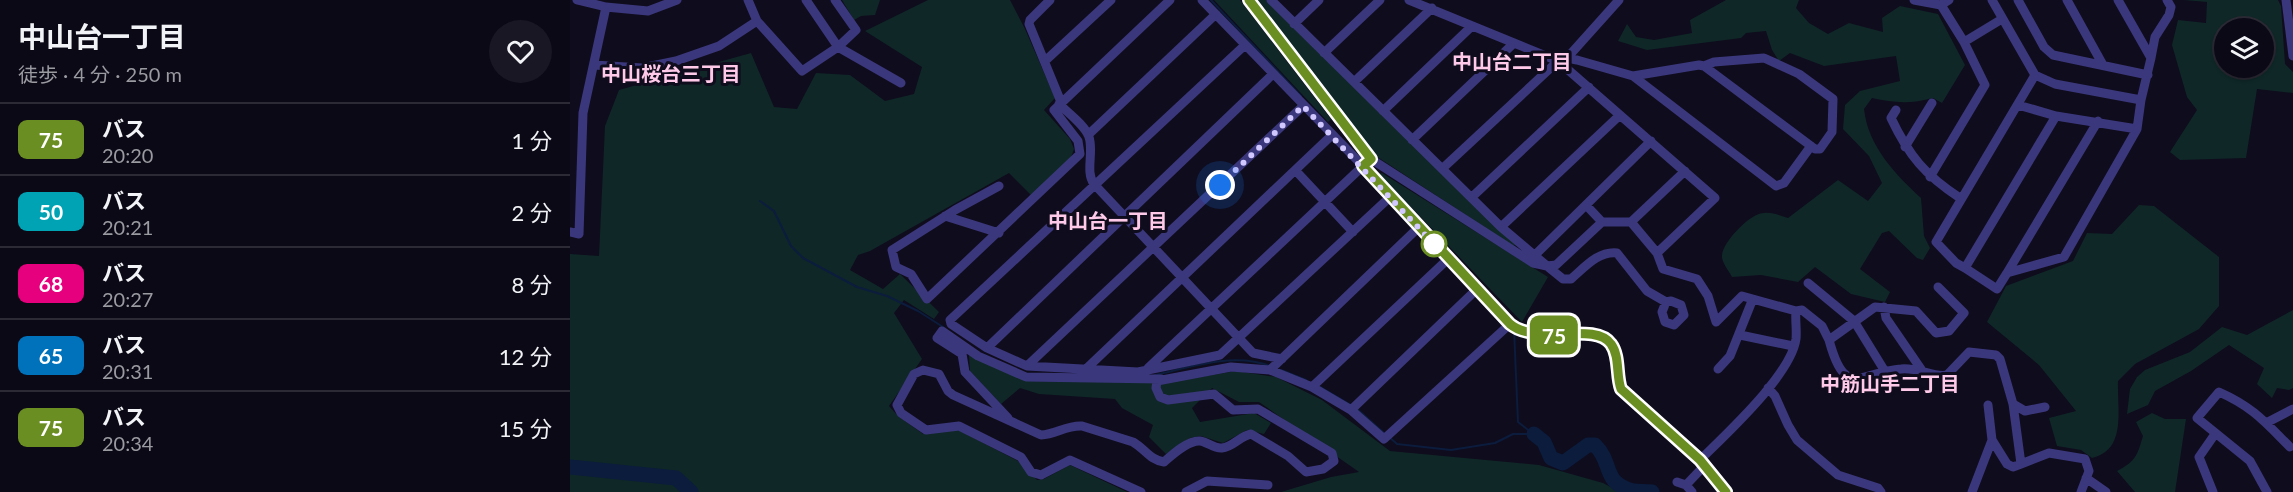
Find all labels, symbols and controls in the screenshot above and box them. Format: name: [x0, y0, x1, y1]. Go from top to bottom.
map controls: [2214, 18, 2274, 78]
button: layers: [2214, 18, 2274, 78]
text: 中山台一丁目: [18, 19, 186, 53]
button: heart: [489, 20, 552, 83]
district label: 中山台二丁目: [1452, 49, 1572, 73]
district label: 中山桜台三丁目: [601, 61, 741, 85]
text: 徒歩 · 4 分 · 250 m: [18, 62, 182, 86]
text: バス: [102, 115, 146, 142]
text: 75: [39, 127, 63, 152]
text: 1 分: [512, 127, 552, 154]
text: 20:20: [102, 143, 153, 167]
your location: [1205, 170, 1235, 200]
text: バス: [102, 187, 146, 214]
text: 50: [39, 199, 63, 224]
text: 2 分: [512, 199, 552, 226]
district label: 中山台一丁目: [1048, 208, 1168, 232]
text: 20:21: [102, 215, 153, 239]
unlabelled marker: [1421, 231, 1447, 257]
text: バス: [102, 259, 146, 286]
text: 68: [39, 271, 63, 296]
text: 8 分: [512, 271, 552, 298]
text: 20:27: [102, 287, 153, 311]
line badge: 75: [1527, 316, 1581, 354]
text: 75: [1542, 323, 1566, 348]
text: バス: [102, 331, 146, 358]
text: 65: [39, 343, 63, 368]
text: 12 分: [499, 343, 552, 370]
text: 20:31: [102, 359, 153, 383]
district label: 中筋山手二丁目: [1820, 371, 1960, 395]
text: バス: [102, 403, 146, 430]
text: 75: [39, 415, 63, 440]
text: 15 分: [499, 415, 552, 442]
text: 20:34: [102, 431, 153, 455]

